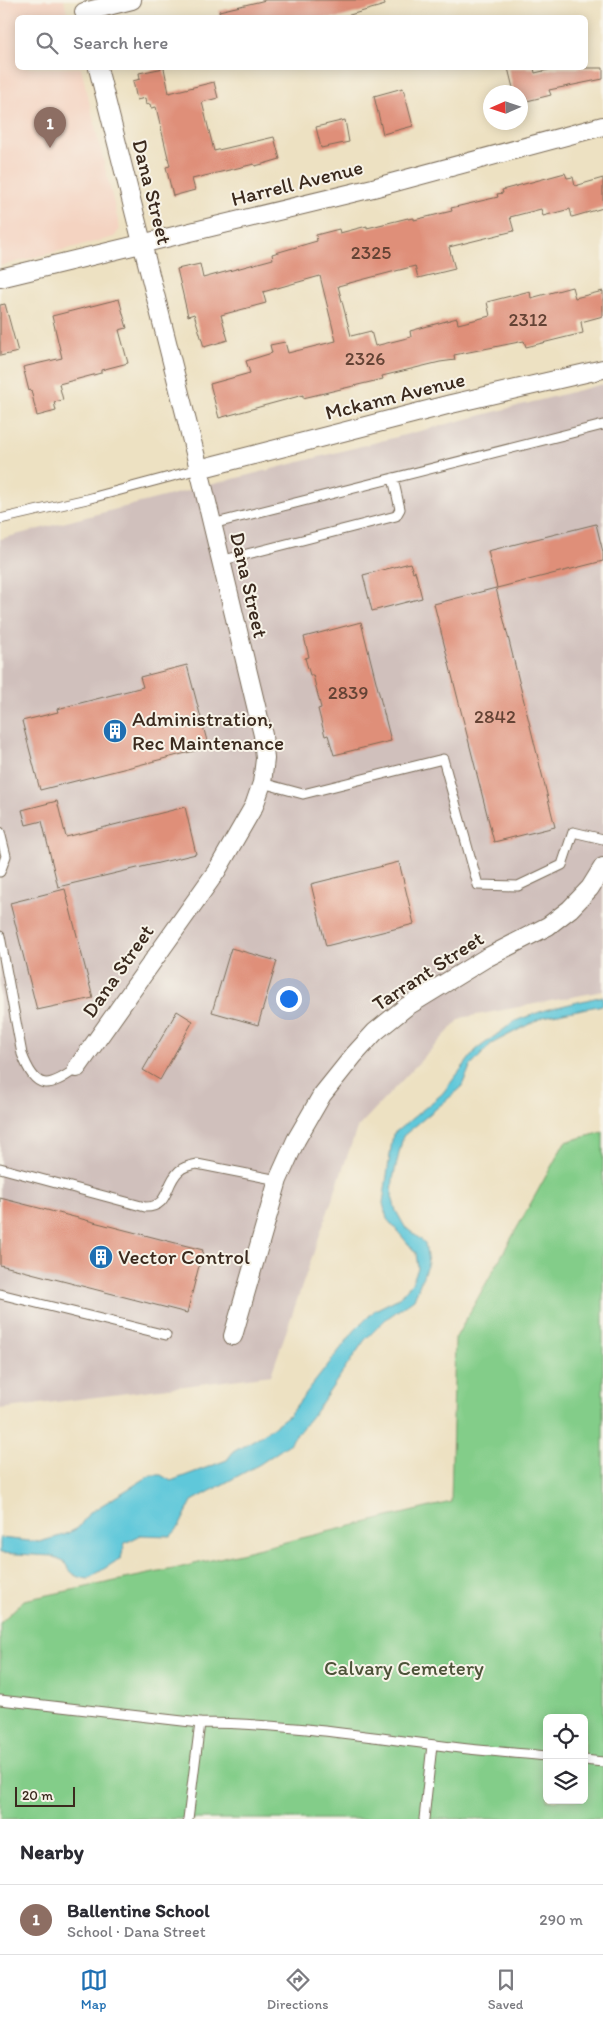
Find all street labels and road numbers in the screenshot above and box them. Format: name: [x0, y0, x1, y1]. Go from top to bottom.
street label: Dana Street: [127, 137, 178, 247]
street label: Harrell Avenue: [228, 154, 365, 211]
street label: Mckann Avenue: [322, 366, 467, 425]
street label: Dana Street: [225, 530, 274, 640]
street label: Dana Street: [76, 919, 159, 1022]
street label: Tarrant Street: [367, 925, 488, 1016]

